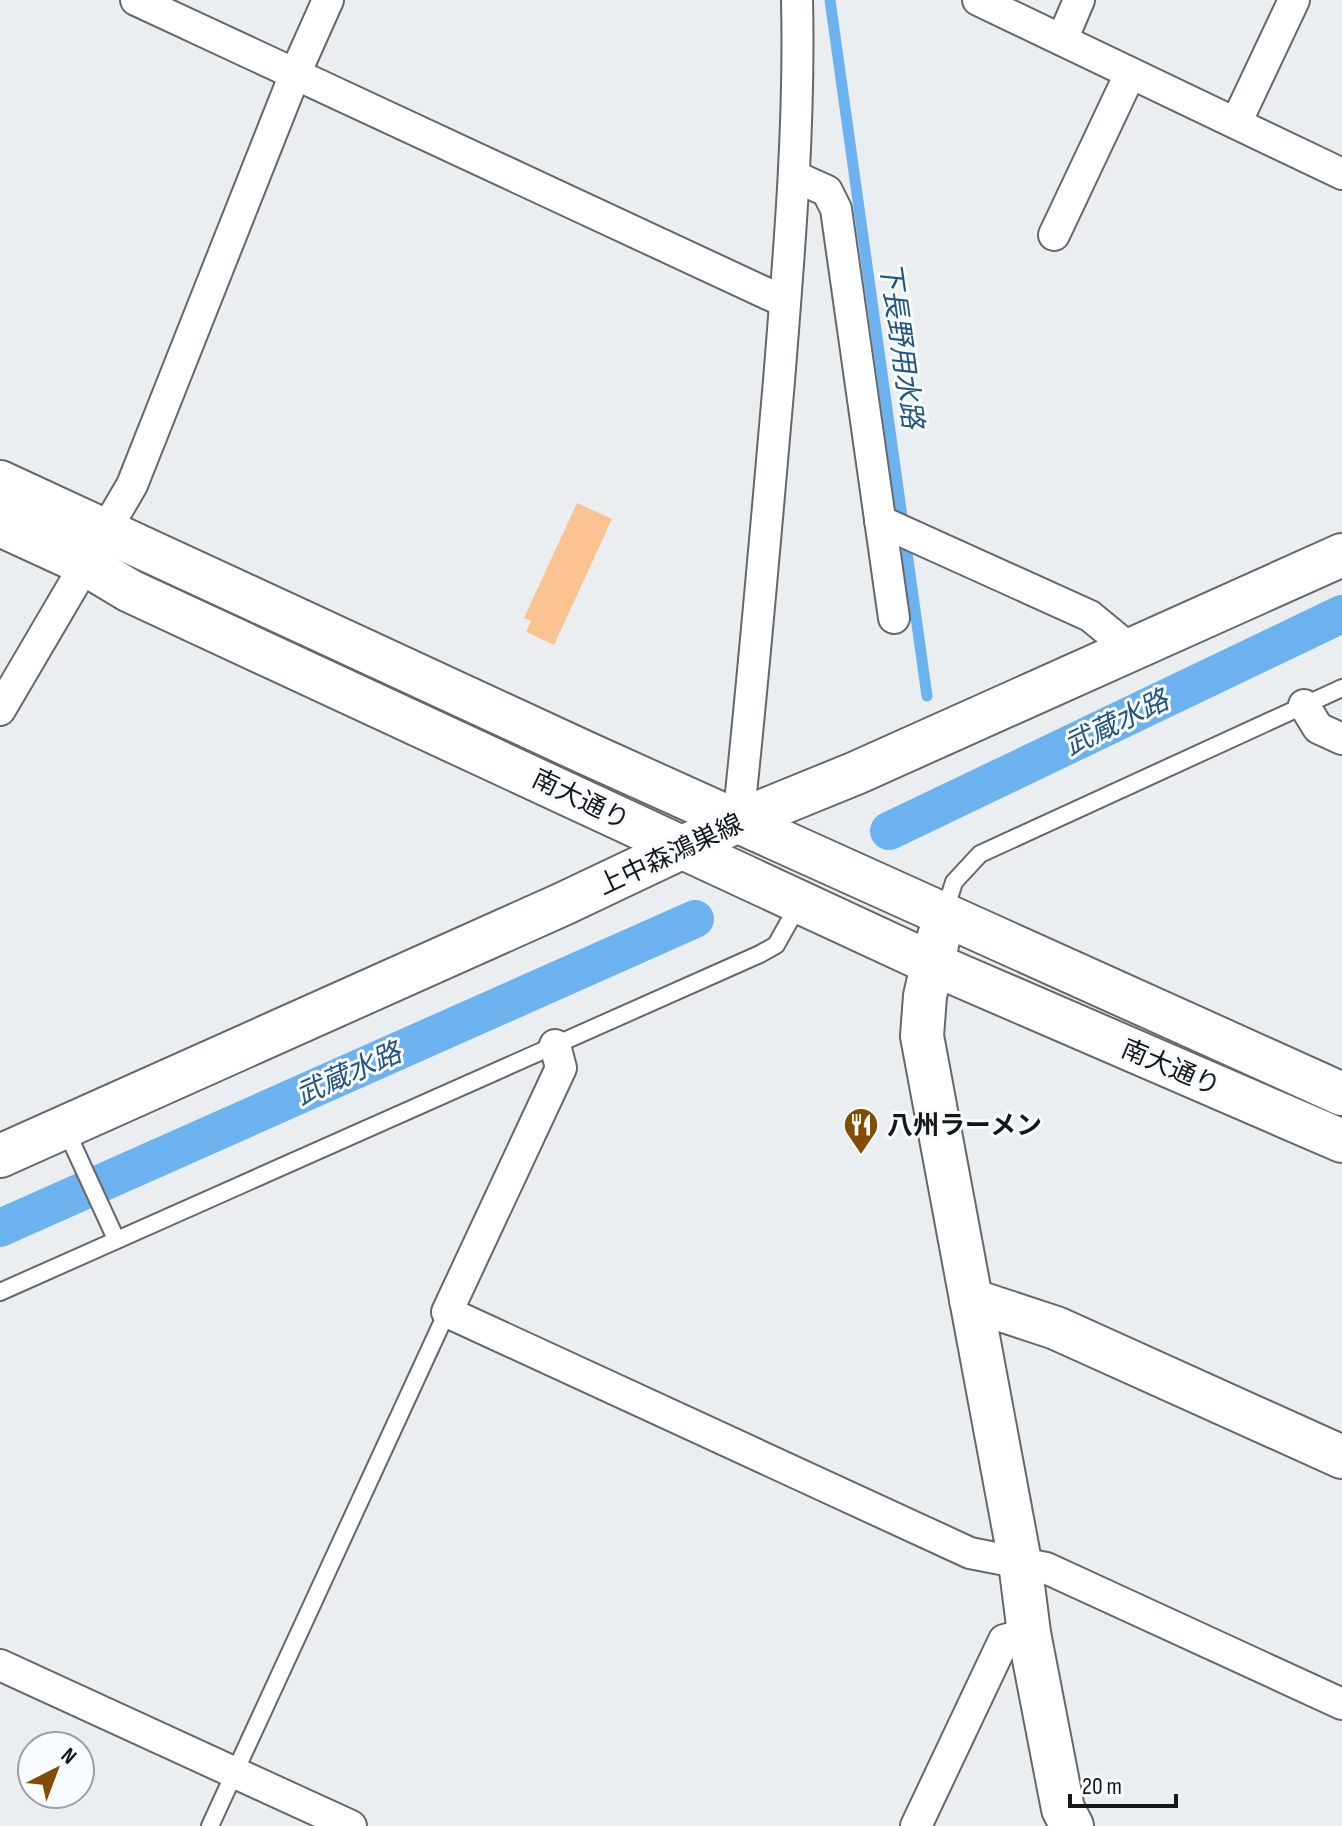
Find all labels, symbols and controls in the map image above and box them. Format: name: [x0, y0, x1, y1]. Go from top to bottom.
water label: 下長野用水路: [872, 260, 929, 433]
water label: 武蔵水路: [1059, 683, 1176, 763]
street label: 南大通り: [527, 764, 634, 837]
street label: 上中森鴻巣線: [593, 808, 748, 902]
street label: 南大通り: [1116, 1034, 1224, 1103]
water label: 武蔵水路: [291, 1036, 408, 1112]
restaurant icon: 八州ラーメン: [842, 1106, 880, 1156]
place label: 八州ラーメン: [887, 1111, 1042, 1142]
north arrow: [16, 1730, 96, 1810]
text: N: [55, 1742, 82, 1770]
scale bar: [1070, 1758, 1176, 1808]
text: 20 m: [1082, 1772, 1122, 1801]

